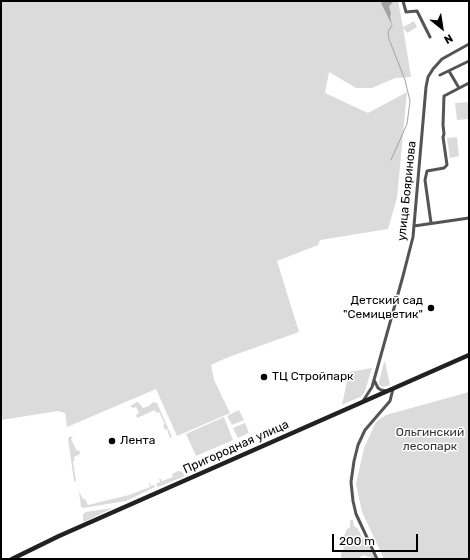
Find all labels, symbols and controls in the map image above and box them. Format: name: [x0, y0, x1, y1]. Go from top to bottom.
north arrow: [422, 8, 462, 48]
text: N: [442, 31, 455, 46]
street label: улица Бояринова: [395, 140, 419, 242]
place label: Детский сад "Семицветик": [343, 294, 423, 322]
marker: Детский сад "Семицветик": [426, 303, 436, 313]
place label: ТЦ Стройпарк: [272, 370, 353, 384]
marker: ТЦ Стройпарк: [259, 372, 269, 382]
street label: Пригородная улица: [181, 417, 291, 477]
park label: Ольгинский лесопарк: [396, 426, 464, 454]
place label: Лента: [120, 434, 155, 448]
marker: Лента: [107, 436, 117, 446]
scale bar: [334, 526, 420, 552]
text: 200 m: [339, 534, 375, 548]

